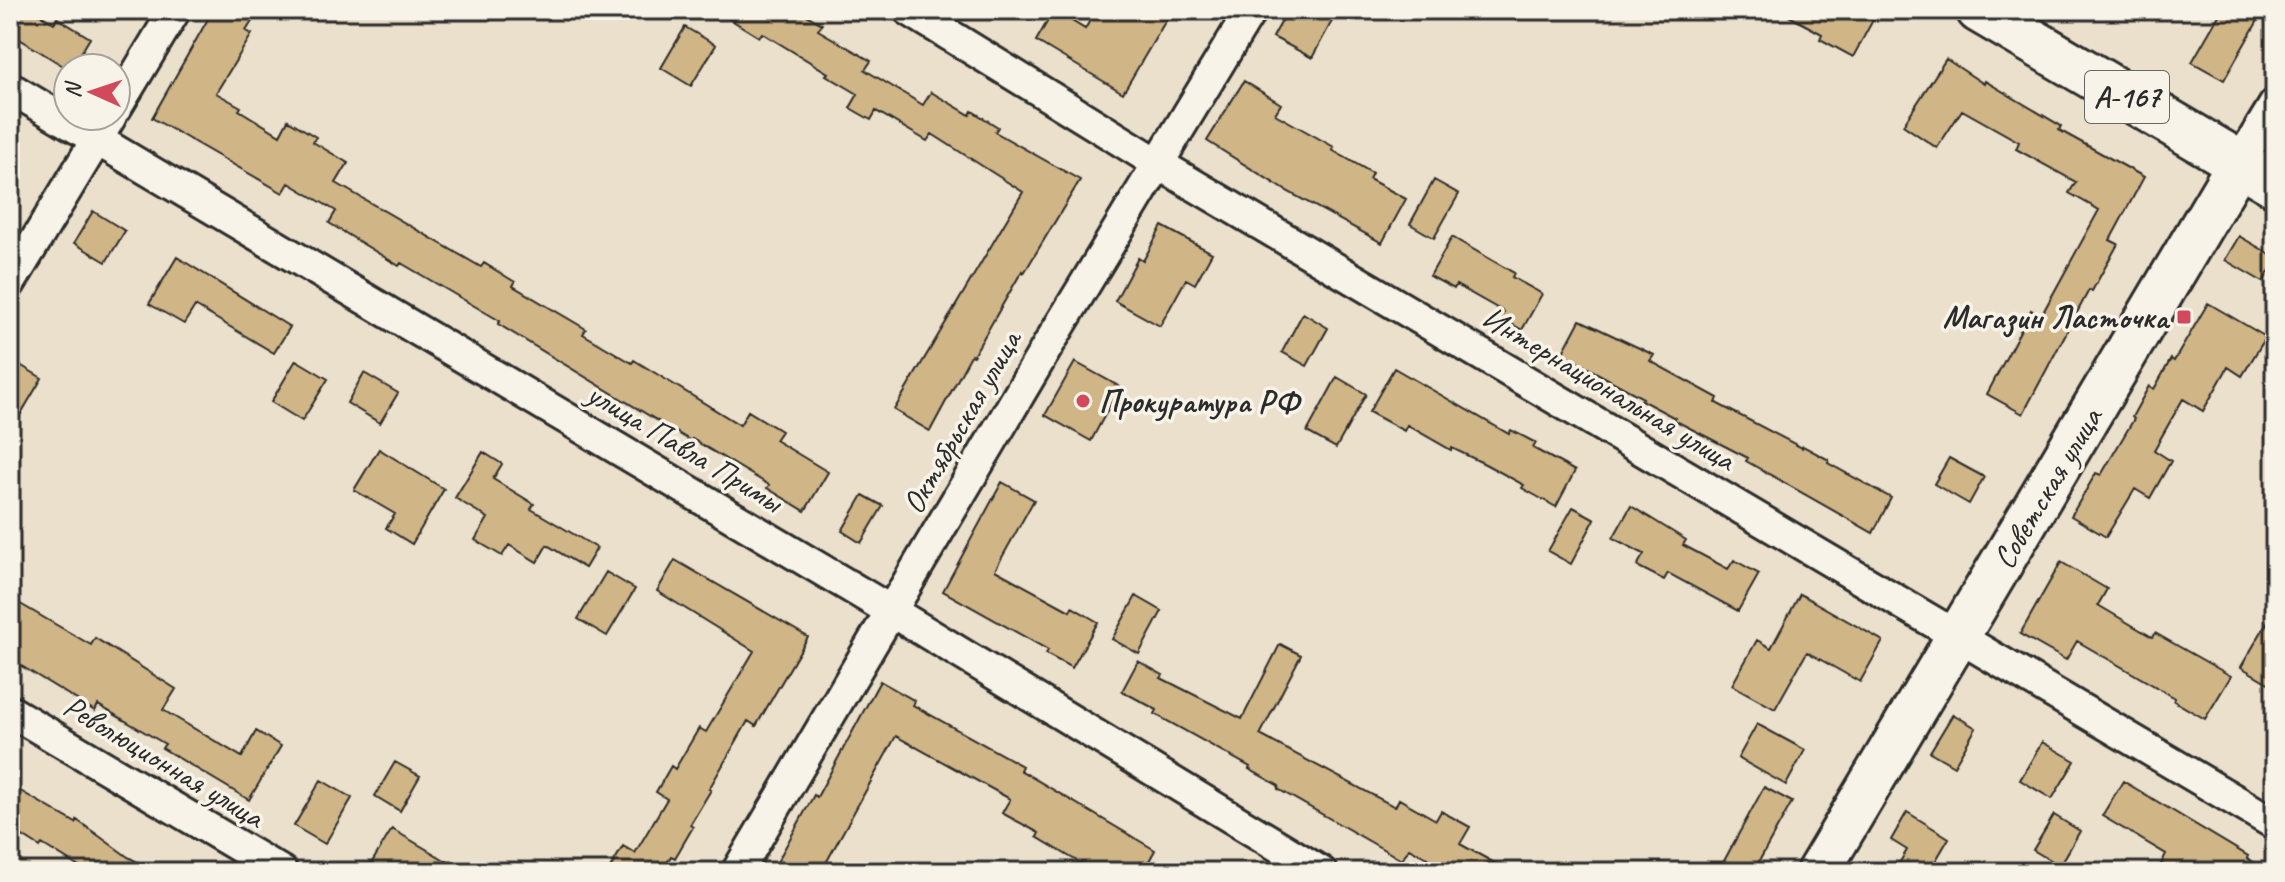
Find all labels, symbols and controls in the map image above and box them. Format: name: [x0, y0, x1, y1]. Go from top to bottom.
north arrow: [52, 52, 132, 132]
road number: А-167: [2085, 71, 2169, 123]
text: N: [59, 80, 88, 99]
street label: Интернациональная улица: [1475, 297, 1744, 481]
place label: Магазин Ласточка: [1943, 297, 2171, 338]
marker: Магазин Ласточка: [2175, 308, 2193, 326]
street label: Октябрьская улица: [893, 321, 1032, 521]
street label: улица Павла Примы: [578, 372, 792, 523]
place label: Прокуратура РФ: [1099, 381, 1302, 422]
marker: Прокуратура РФ: [1074, 392, 1092, 410]
street label: Советская улица: [1983, 399, 2113, 576]
street label: Революционная улица: [56, 686, 273, 838]

